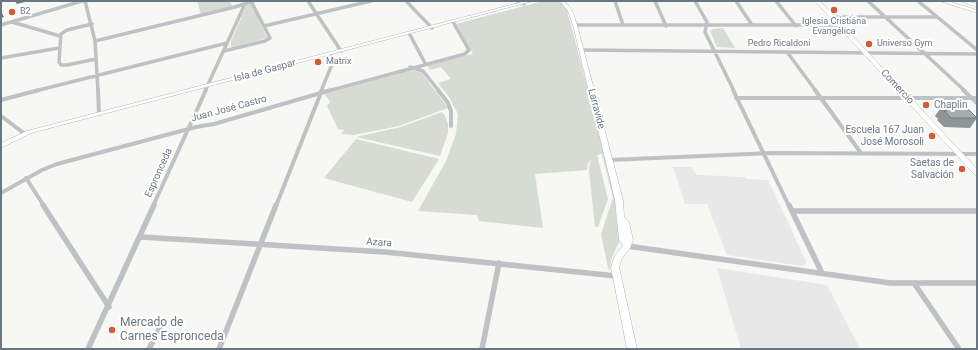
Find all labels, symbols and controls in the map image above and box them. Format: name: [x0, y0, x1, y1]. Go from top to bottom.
marker: Iglesia Cristiána Evangélica: [829, 5, 839, 15]
marker: B2: [7, 7, 17, 17]
place label: B2: [20, 7, 31, 17]
place label: Iglesia Cristiána Evangélica: [802, 17, 866, 38]
street label: Pedro Ricaldoni: [748, 39, 810, 49]
marker: Universo Gym: [864, 39, 874, 49]
place label: Universo Gym: [877, 39, 932, 49]
street label: Isla de Gaspar: [233, 57, 297, 85]
marker: Matrix: [313, 57, 323, 67]
place label: Matrix: [326, 57, 351, 67]
street label: Comercio: [878, 67, 916, 107]
street label: Larravide: [585, 88, 607, 130]
street label: Juan José Castro: [190, 93, 268, 125]
place label: Chaplin: [934, 99, 967, 111]
marker: Chaplin: [921, 100, 931, 110]
place label: Escuela 167 Juan José Morosoli: [845, 124, 924, 148]
marker: Escuela 167 Juan José Morosoli: [927, 131, 937, 141]
street label: Espronceda: [143, 147, 175, 199]
place label: Saetas de Salvación: [910, 157, 954, 180]
marker: Saetas de Salvación: [957, 164, 967, 174]
street label: Azara: [366, 236, 392, 250]
place label: Mercado de Carnes Espronceda: [120, 316, 224, 344]
marker: Mercado de Carnes Espronceda: [107, 325, 117, 335]

